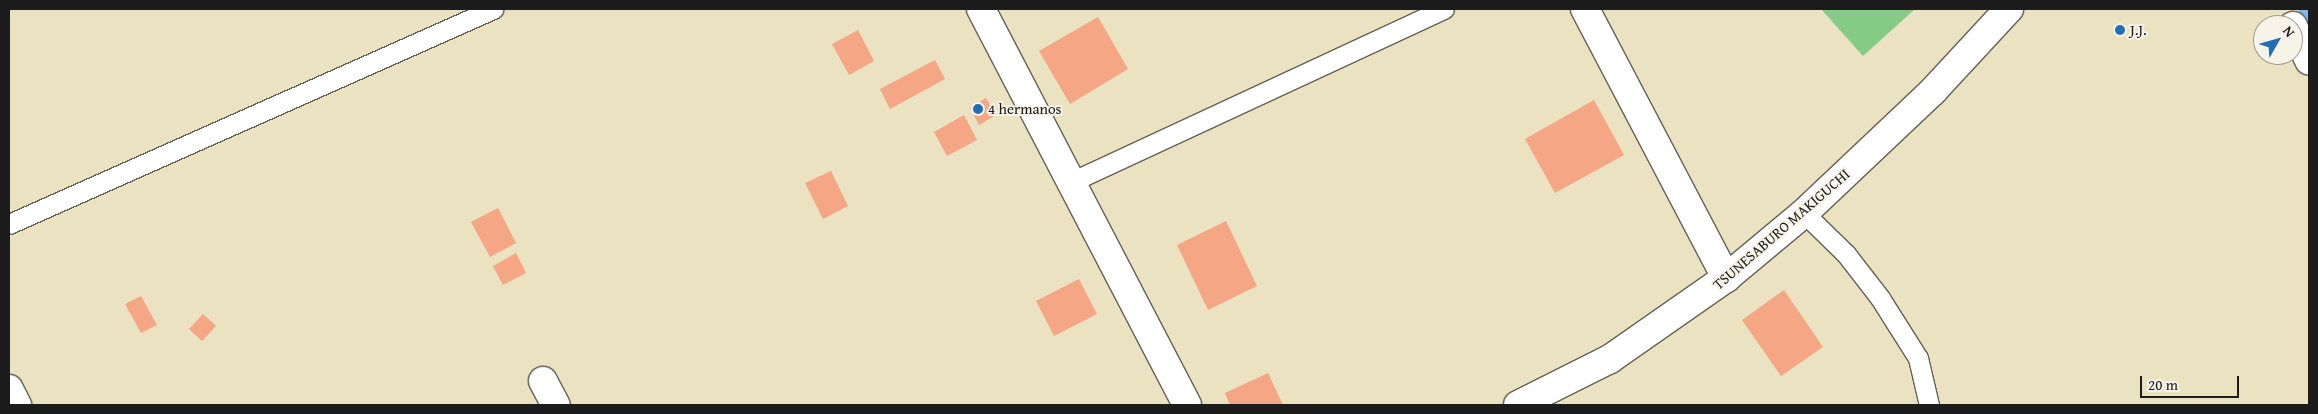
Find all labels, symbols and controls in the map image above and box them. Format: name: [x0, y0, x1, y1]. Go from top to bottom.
north arrow: [2253, 15, 2303, 65]
place label: J.J.: [2130, 21, 2147, 39]
text: N: [2278, 22, 2300, 41]
marker: J.J.: [2114, 24, 2126, 36]
place label: 4 hermanos: [988, 100, 1062, 118]
marker: 4 hermanos: [972, 103, 984, 115]
street label: TSUNESABURO MAKIGUCHI: [1709, 165, 1853, 293]
scale bar: [2143, 366, 2242, 398]
text: 20 m: [2148, 374, 2178, 395]

